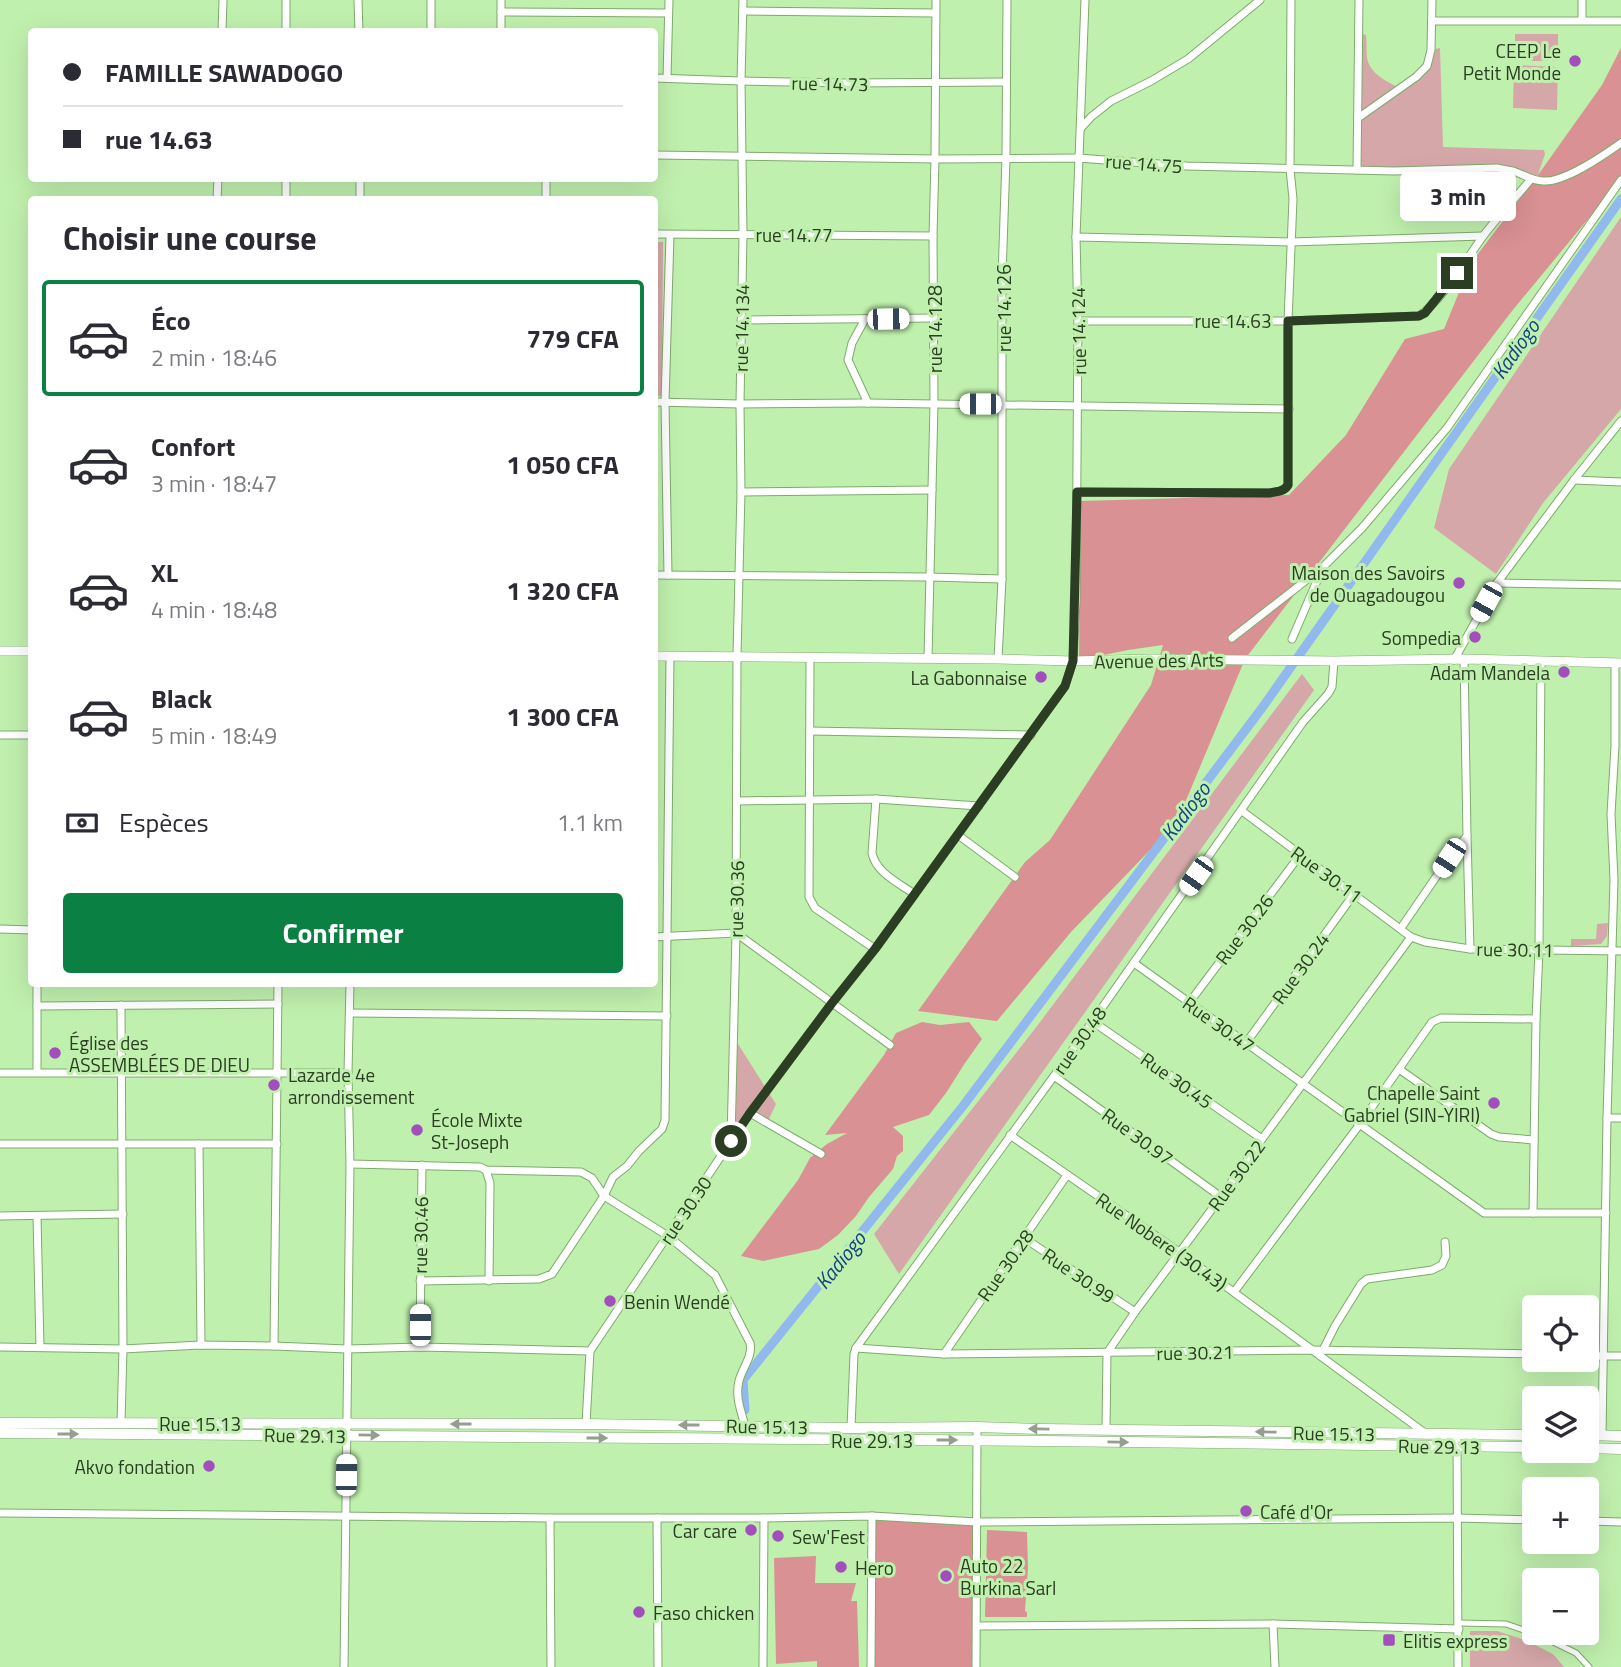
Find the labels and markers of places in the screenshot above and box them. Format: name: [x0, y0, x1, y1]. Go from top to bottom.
place label: CEEP Le Petit Monde: [1463, 36, 1561, 87]
marker: CEEP Le Petit Monde: [1567, 53, 1583, 69]
place label: Maison des Savoirs de Ouagadougou: [1291, 558, 1445, 609]
marker: Maison des Savoirs de Ouagadougou: [1451, 575, 1467, 591]
place label: Sompedia: [1381, 623, 1461, 652]
marker: Sompedia: [1467, 629, 1483, 645]
place label: Adam Mandela: [1430, 658, 1550, 687]
place label: La Gabonnaise: [910, 663, 1027, 692]
marker: Adam Mandela: [1556, 664, 1572, 680]
marker: La Gabonnaise: [1033, 669, 1049, 685]
place label: Église des ASSEMBLÉES DE DIEU: [69, 1028, 250, 1079]
marker: Église des ASSEMBLÉES DE DIEU: [47, 1045, 63, 1061]
place label: Lazarde 4e arrondissement: [288, 1060, 415, 1111]
marker: Lazarde 4e arrondissement: [266, 1077, 282, 1093]
place label: Chapelle Saint Gabriel (SIN-YIRI): [1344, 1078, 1480, 1129]
marker: Chapelle Saint Gabriel (SIN-YIRI): [1486, 1095, 1502, 1111]
place label: École Mixte St-Joseph: [431, 1105, 523, 1156]
marker: École Mixte St-Joseph: [409, 1122, 425, 1138]
place label: Benin Wendé: [624, 1287, 730, 1316]
marker: Benin Wendé: [602, 1293, 618, 1309]
place label: Akvo fondation: [74, 1452, 195, 1481]
marker: Akvo fondation: [201, 1458, 217, 1474]
place label: Café d'Or: [1260, 1497, 1333, 1526]
marker: Café d'Or: [1238, 1503, 1254, 1519]
place label: Car care: [673, 1516, 737, 1545]
marker: Car care: [743, 1522, 759, 1538]
place label: Sew'Fest: [792, 1522, 865, 1551]
marker: Sew'Fest: [770, 1528, 786, 1544]
place label: Auto 22 Burkina Sarl: [960, 1551, 1056, 1602]
place label: Hero: [855, 1553, 894, 1582]
marker: Hero: [833, 1559, 849, 1575]
marker: Auto 22 Burkina Sarl: [938, 1568, 954, 1584]
place label: Faso chicken: [653, 1598, 755, 1627]
marker: Faso chicken: [631, 1604, 647, 1620]
place label: Elitis express: [1403, 1626, 1508, 1655]
marker: Elitis express: [1381, 1632, 1397, 1648]

